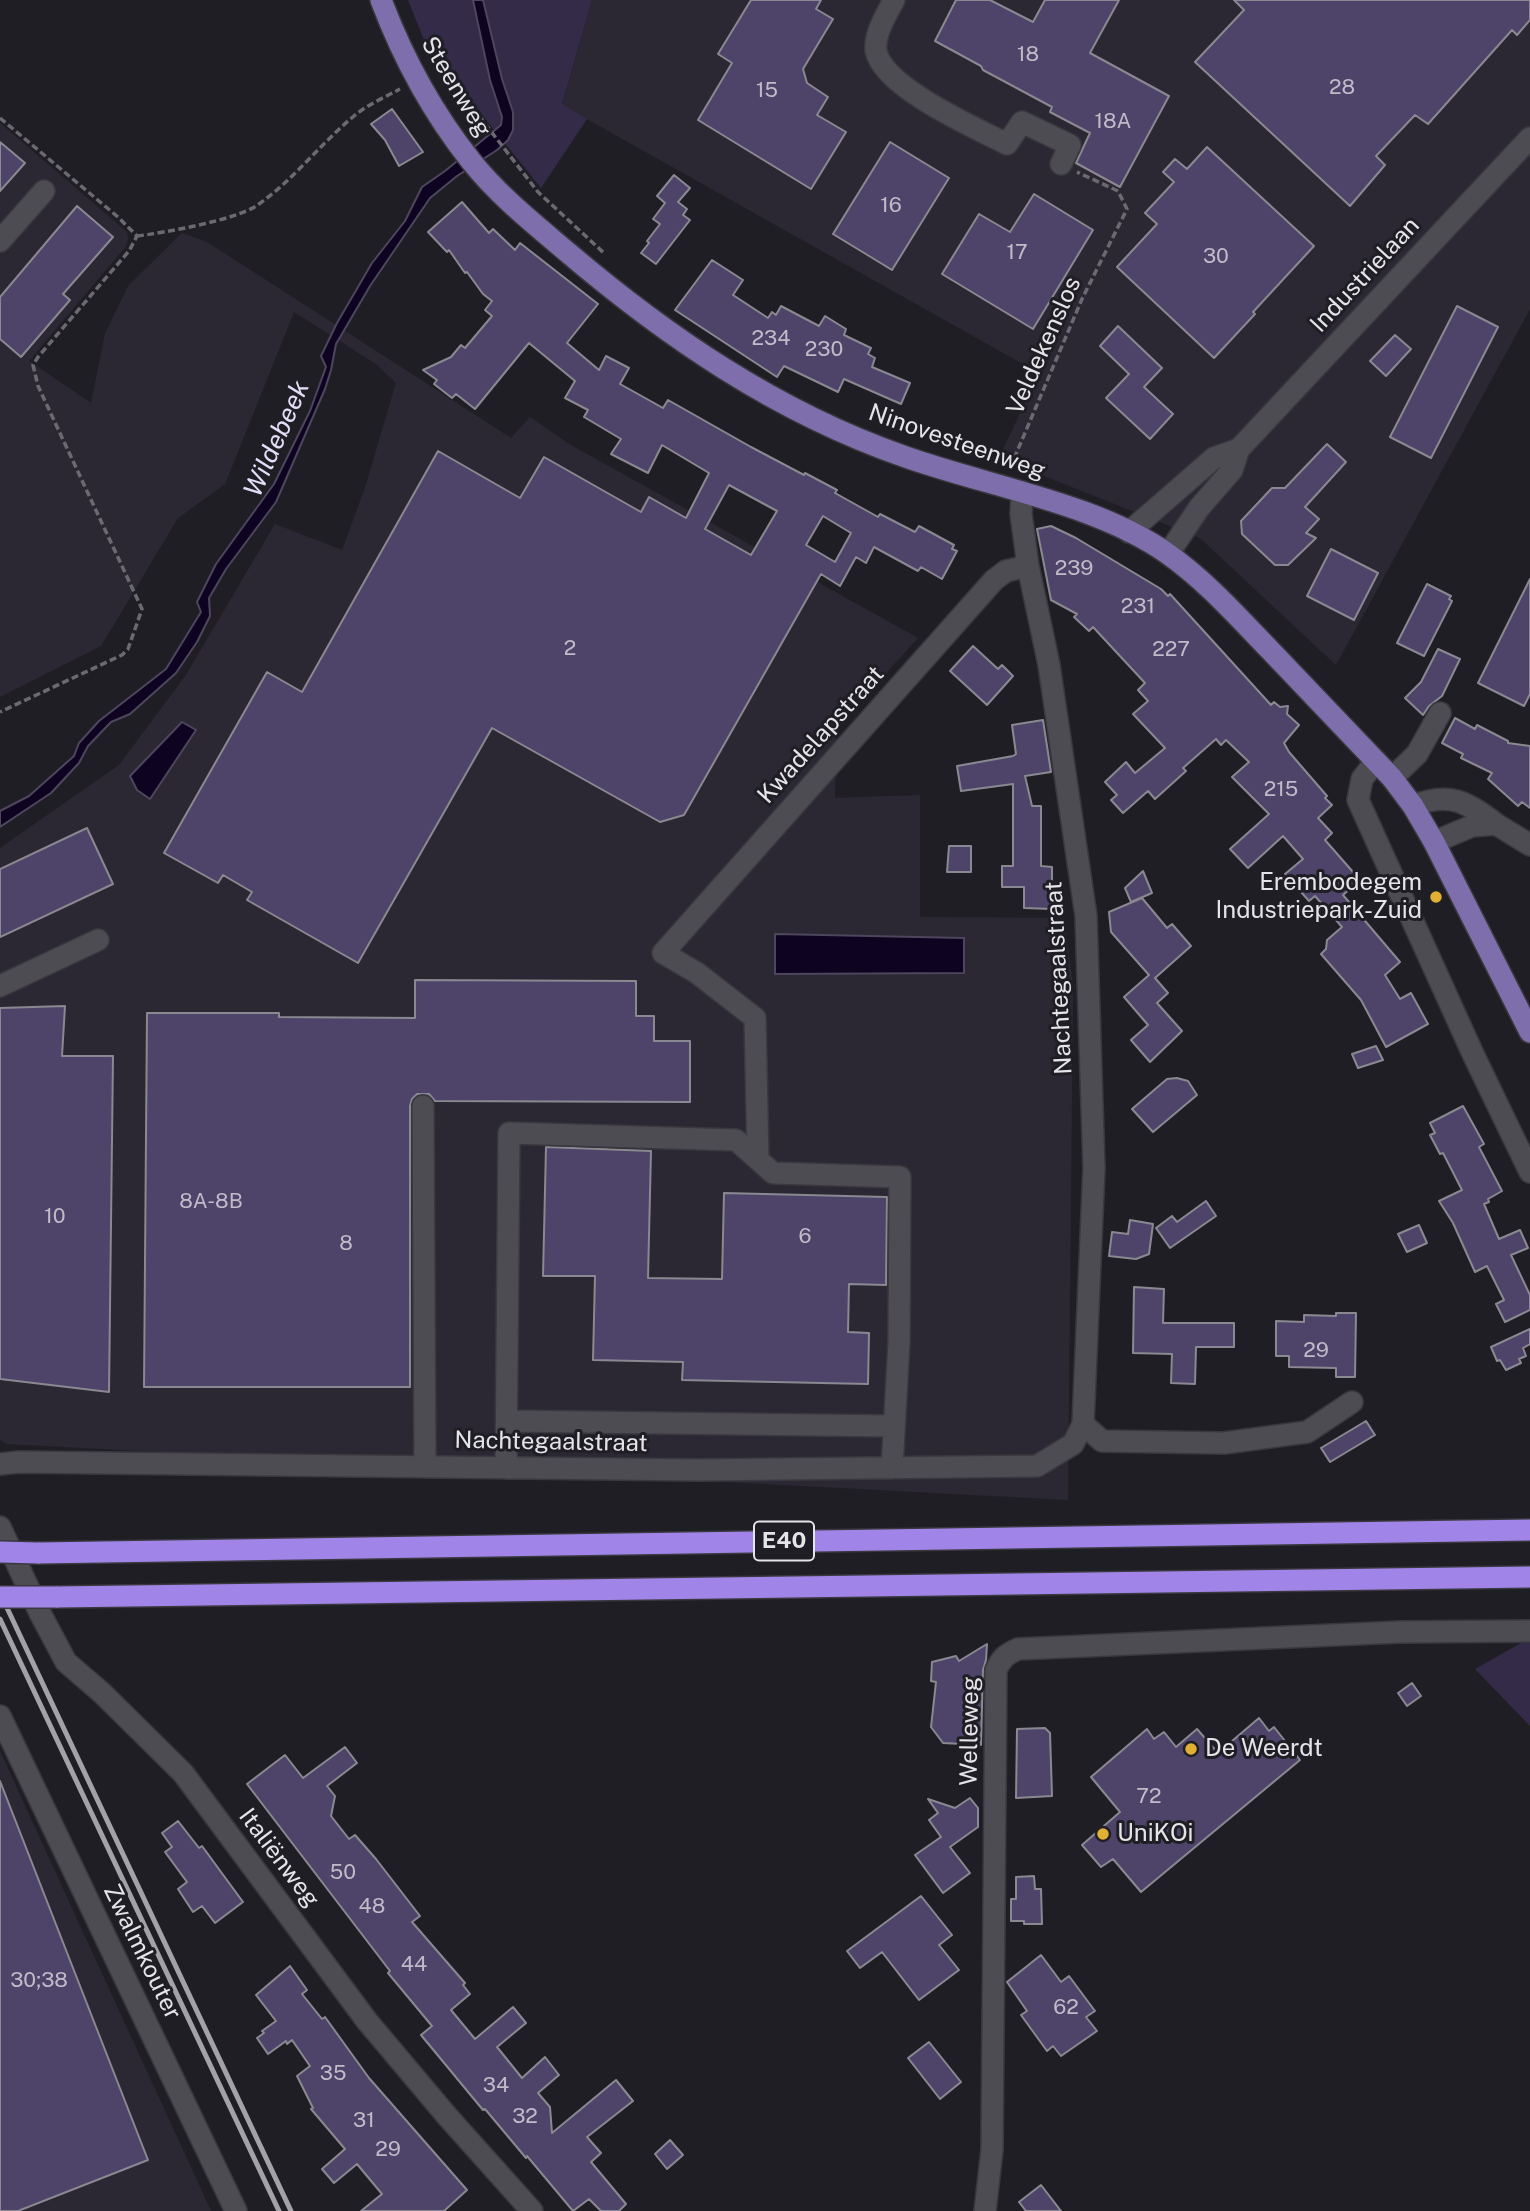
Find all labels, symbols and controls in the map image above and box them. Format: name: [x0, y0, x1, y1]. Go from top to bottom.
street label: Steenweg: [415, 32, 497, 142]
house number: 18: [1017, 42, 1039, 68]
house number: 28: [1329, 75, 1355, 101]
house number: 15: [756, 78, 778, 104]
house number: 18A: [1094, 109, 1132, 135]
house number: 16: [880, 193, 902, 219]
street label: Industrielaan: [1305, 212, 1425, 338]
house number: 17: [1006, 240, 1028, 266]
house number: 30: [1203, 244, 1229, 270]
street label: Veldekenslos: [1001, 273, 1087, 419]
house number: 234: [752, 326, 790, 352]
house number: 230: [805, 337, 843, 363]
water label: Wildebeek: [238, 376, 316, 502]
street label: Ninovesteenweg: [865, 398, 1049, 486]
house number: 239: [1055, 556, 1093, 582]
house number: 231: [1121, 594, 1155, 620]
house number: 2: [564, 636, 576, 662]
house number: 227: [1152, 637, 1190, 663]
street label: Kwadelapstraat: [752, 660, 890, 810]
house number: 215: [1264, 777, 1298, 803]
place label: Erembodegem Industriepark-Zuid: [1216, 869, 1422, 925]
street label: Nachtegaalstraat: [1040, 881, 1078, 1075]
marker: Erembodegem Industriepark-Zuid: [1428, 889, 1444, 905]
house number: 8A-8B: [179, 1189, 243, 1215]
house number: 10: [44, 1204, 66, 1230]
house number: 6: [798, 1224, 812, 1250]
house number: 8: [339, 1231, 353, 1257]
house number: 29: [1303, 1338, 1329, 1364]
street label: Nachtegaalstraat: [454, 1426, 648, 1458]
road number: E40: [754, 1522, 814, 1560]
street label: Welleweg: [955, 1676, 985, 1786]
place label: De Weerdt: [1205, 1735, 1323, 1763]
marker: De Weerdt: [1183, 1741, 1199, 1757]
house number: 72: [1136, 1784, 1162, 1810]
street label: Italiënweg: [233, 1803, 325, 1913]
place label: UniKOi: [1117, 1820, 1193, 1848]
marker: UniKOi: [1095, 1826, 1111, 1842]
house number: 50: [330, 1860, 356, 1886]
street label: Zwalmkouter: [97, 1880, 187, 2024]
house number: 48: [359, 1894, 385, 1920]
house number: 44: [401, 1952, 427, 1978]
house number: 30;38: [10, 1968, 68, 1994]
house number: 62: [1053, 1995, 1079, 2021]
house number: 35: [320, 2061, 346, 2087]
house number: 34: [483, 2073, 509, 2099]
house number: 32: [512, 2104, 538, 2130]
house number: 31: [353, 2108, 375, 2134]
house number: 29: [375, 2137, 401, 2163]

